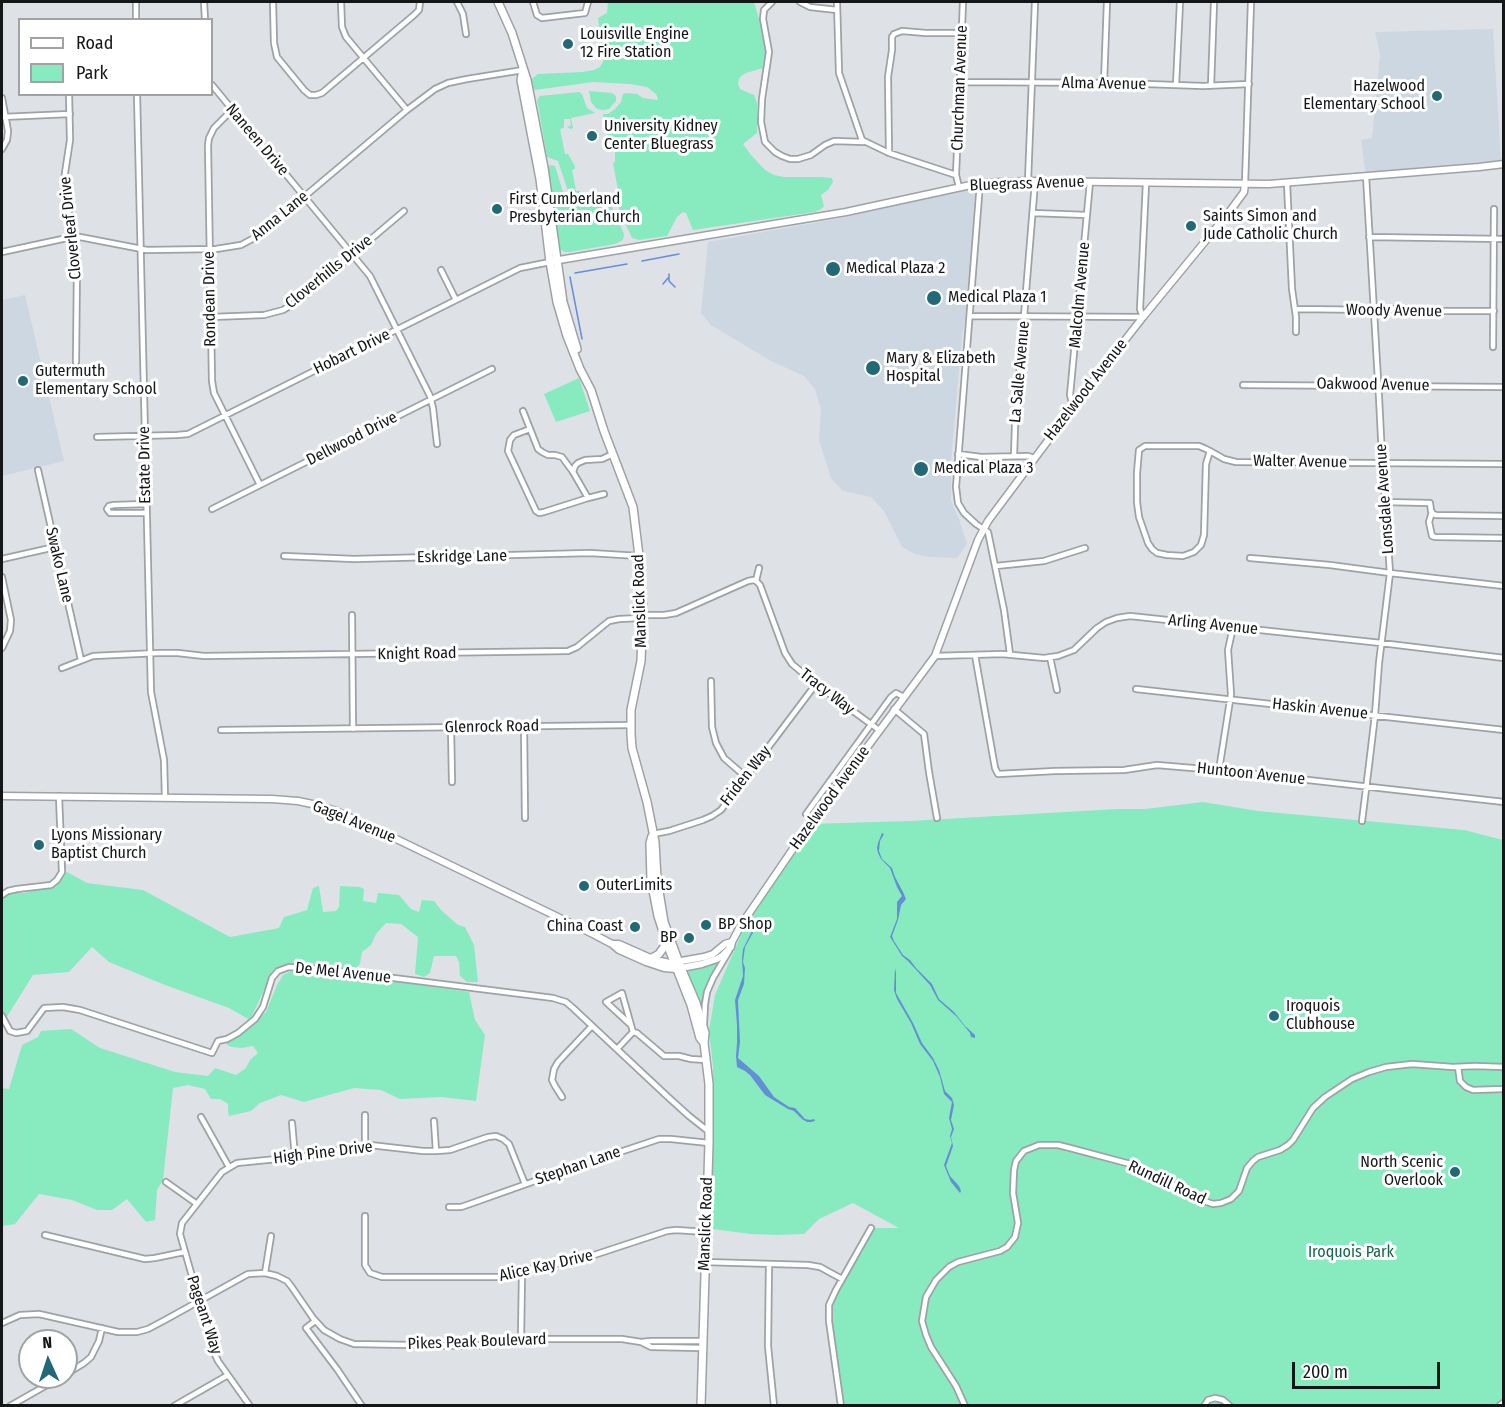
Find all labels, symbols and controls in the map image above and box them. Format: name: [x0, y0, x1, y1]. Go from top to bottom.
legend: [18, 18, 213, 96]
place label: Louisville Engine 12 Fire Station: [580, 25, 689, 63]
street label: Churchman Avenue: [948, 25, 972, 151]
text: Road: [76, 32, 113, 54]
marker: Louisville Engine 12 Fire Station: [561, 37, 575, 51]
text: Park: [76, 62, 108, 84]
street label: Alma Avenue: [1062, 74, 1146, 94]
place label: Hazelwood Elementary School: [1303, 77, 1425, 115]
marker: Hazelwood Elementary School: [1430, 89, 1444, 103]
street label: Naneen Drive: [221, 100, 293, 180]
place label: University Kidney Center Bluegrass: [604, 117, 718, 155]
marker: University Kidney Center Bluegrass: [585, 129, 599, 143]
street label: Bluegrass Avenue: [969, 172, 1085, 196]
street label: Cloverleaf Drive: [56, 176, 86, 280]
street label: Anna Lane: [248, 187, 312, 245]
place label: First Cumberland Presbyterian Church: [509, 190, 640, 228]
marker: First Cumberland Presbyterian Church: [490, 202, 504, 216]
place label: Saints Simon and Jude Catholic Church: [1203, 207, 1338, 245]
marker: Saints Simon and Jude Catholic Church: [1184, 219, 1198, 233]
street label: Cloverhills Drive: [282, 231, 376, 313]
street label: Malcolm Avenue: [1066, 241, 1094, 349]
street label: Rondean Drive: [200, 251, 220, 347]
place label: Medical Plaza 2: [846, 259, 945, 279]
marker: Medical Plaza 2: [824, 260, 842, 278]
place label: Medical Plaza 1: [948, 288, 1046, 308]
marker: Medical Plaza 1: [925, 289, 943, 307]
street label: Woody Avenue: [1346, 301, 1442, 321]
street label: La Salle Avenue: [1006, 320, 1034, 424]
street label: Hobart Drive: [311, 325, 393, 379]
street label: Hazelwood Avenue: [1040, 335, 1132, 445]
place label: Mary & Elizabeth Hospital: [886, 349, 996, 387]
marker: Mary & Elizabeth Hospital: [864, 359, 882, 377]
place label: Gutermuth Elementary School: [35, 362, 157, 400]
marker: Gutermuth Elementary School: [16, 374, 30, 388]
street label: Oakwood Avenue: [1316, 374, 1430, 396]
street label: Dellwood Drive: [303, 408, 401, 470]
street label: Estate Drive: [135, 426, 155, 504]
street label: Lonsdale Avenue: [1372, 443, 1398, 555]
street label: Walter Avenue: [1253, 452, 1347, 472]
place label: Medical Plaza 3: [934, 459, 1033, 479]
marker: Medical Plaza 3: [912, 460, 930, 478]
street label: Swako Lane: [41, 525, 77, 605]
street label: Eskridge Lane: [417, 547, 507, 567]
street label: Manslick Road: [629, 554, 651, 648]
street label: Arling Avenue: [1167, 611, 1259, 639]
street label: Knight Road: [377, 644, 457, 664]
street label: Tracy Way: [796, 665, 858, 719]
street label: Haskin Avenue: [1271, 694, 1369, 724]
street label: Glenrock Road: [445, 717, 539, 737]
street label: Friden Way: [717, 742, 775, 810]
street label: Hazelwood Avenue: [786, 742, 874, 854]
street label: Huntoon Avenue: [1196, 759, 1306, 789]
street label: Gagel Avenue: [310, 797, 398, 847]
place label: Lyons Missionary Baptist Church: [51, 826, 162, 864]
marker: Lyons Missionary Baptist Church: [32, 838, 46, 852]
place label: OuterLimits: [596, 876, 672, 896]
marker: OuterLimits: [577, 879, 591, 893]
place label: BP Shop: [718, 915, 772, 935]
place label: China Coast: [547, 917, 623, 937]
marker: BP Shop: [699, 918, 713, 932]
marker: China Coast: [628, 920, 642, 934]
place label: BP: [660, 928, 677, 948]
marker: BP: [682, 931, 696, 945]
street label: De Mel Avenue: [294, 958, 392, 988]
place label: Iroquois Clubhouse: [1286, 997, 1355, 1035]
marker: Iroquois Clubhouse: [1267, 1009, 1281, 1023]
street label: High Pine Drive: [272, 1137, 374, 1169]
street label: Stephan Lane: [533, 1142, 623, 1190]
place label: North Scenic Overlook: [1360, 1153, 1443, 1191]
street label: Rundill Road: [1125, 1157, 1209, 1209]
marker: North Scenic Overlook: [1448, 1165, 1462, 1179]
street label: Manslick Road: [695, 1177, 717, 1271]
park label: Iroquois Park: [1308, 1243, 1394, 1263]
street label: Alice Kay Drive: [497, 1246, 595, 1286]
street label: Pageant Way: [182, 1273, 226, 1357]
north arrow: [18, 1329, 78, 1389]
street label: Pikes Peak Boulevard: [407, 1330, 547, 1354]
text: N: [42, 1333, 52, 1352]
scale bar: [1295, 1350, 1444, 1388]
text: 200 m: [1303, 1361, 1348, 1383]

